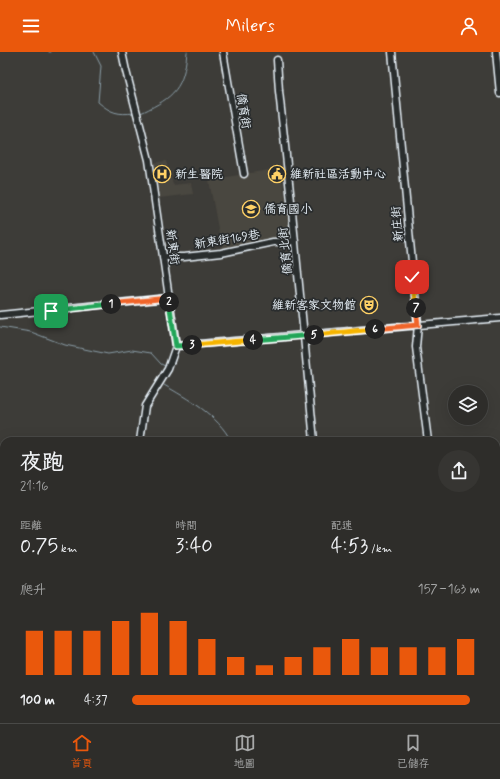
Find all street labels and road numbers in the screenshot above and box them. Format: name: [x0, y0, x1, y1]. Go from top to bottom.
street label: 僑育街: [232, 92, 254, 130]
street label: 新庄街: [388, 205, 408, 243]
street label: 僑育北街: [276, 226, 296, 276]
street label: 新東街169巷: [193, 227, 261, 253]
street label: 新東街: [162, 228, 182, 266]

